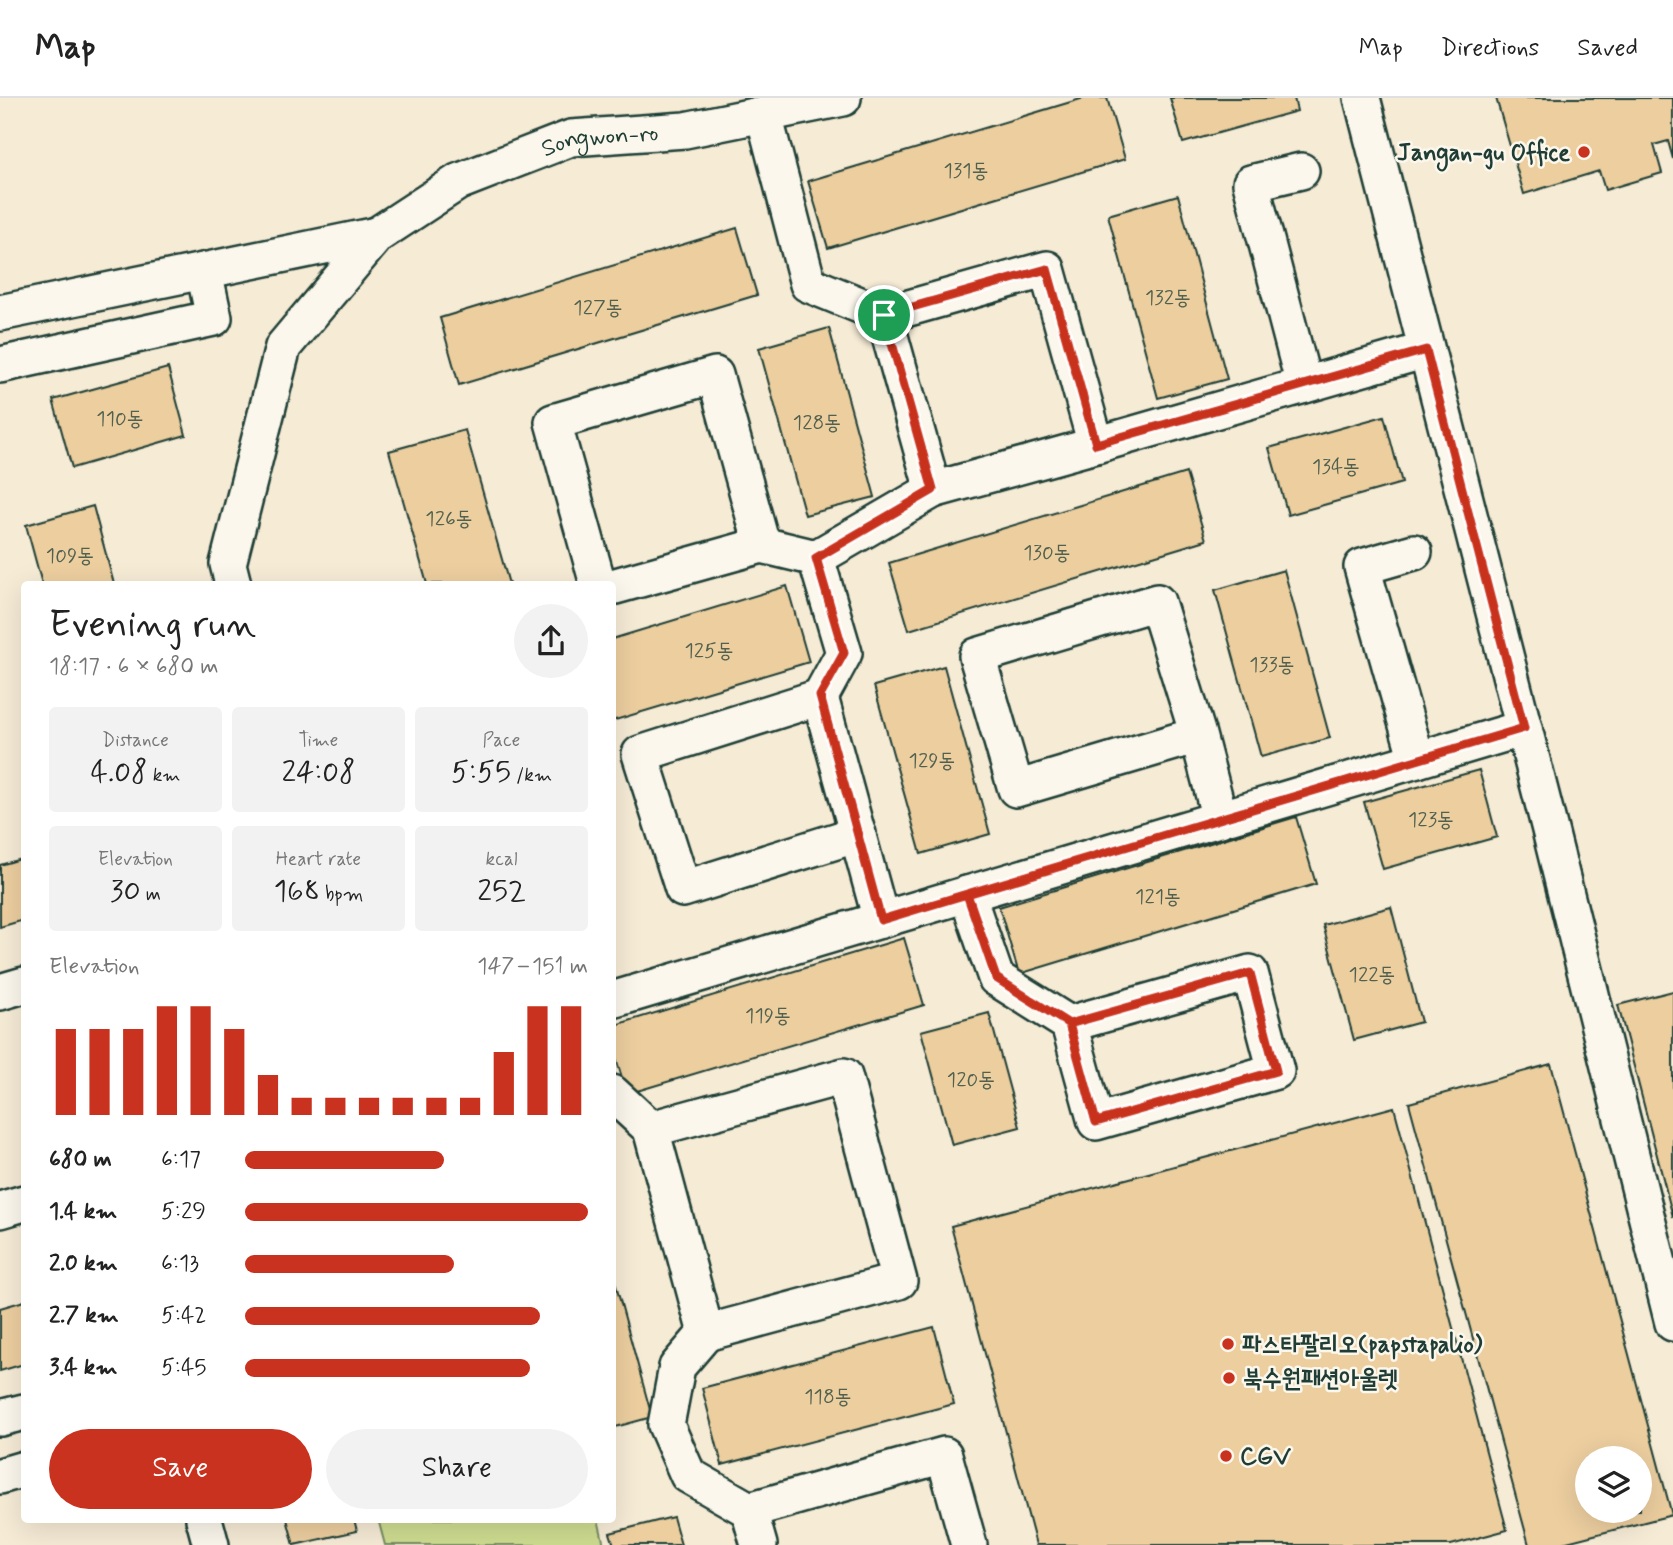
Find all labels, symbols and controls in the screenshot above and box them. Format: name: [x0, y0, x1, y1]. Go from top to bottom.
text: Map: [35, 26, 95, 70]
text: Map: [1359, 33, 1403, 64]
text: Directions: [1441, 33, 1539, 64]
text: Saved: [1577, 33, 1638, 64]
street label: Songwon-ro: [537, 118, 659, 165]
place label: Jangan-gu Office: [1397, 138, 1570, 172]
marker: Jangan-gu Office: [1576, 144, 1592, 160]
house number: 131동: [943, 157, 989, 185]
house number: 132동: [1145, 284, 1191, 312]
pin: [854, 285, 914, 345]
house number: 127동: [573, 294, 623, 322]
icon: arrive: [865, 296, 903, 334]
house number: 110동: [96, 405, 144, 433]
house number: 128동: [793, 409, 841, 437]
house number: 134동: [1312, 453, 1360, 481]
house number: 126동: [425, 505, 473, 533]
house number: 130동: [1023, 539, 1071, 567]
house number: 109동: [46, 542, 94, 570]
text: Evening run: [49, 601, 256, 650]
button: share: [514, 604, 588, 678]
house number: 125동: [684, 637, 734, 665]
house number: 133동: [1249, 651, 1295, 679]
text: 18:17 · 6 × 680 m: [49, 652, 219, 682]
text: Distance: [102, 728, 169, 753]
text: Time: [299, 728, 338, 753]
text: Pace: [483, 728, 520, 753]
house number: 129동: [909, 747, 955, 775]
text: 4.08: [91, 753, 148, 792]
text: 24:08: [281, 753, 356, 792]
text: 5:55: [451, 753, 511, 792]
text: km: [148, 763, 180, 788]
text: /km: [511, 763, 552, 788]
house number: 123동: [1408, 806, 1454, 834]
text: Elevation: [98, 847, 173, 872]
text: Heart rate: [276, 847, 361, 872]
text: kcal: [486, 847, 517, 872]
text: 30: [110, 872, 141, 911]
text: 168: [274, 872, 320, 911]
text: 252: [477, 872, 526, 911]
text: m: [141, 882, 161, 907]
text: bpm: [320, 882, 363, 907]
house number: 121동: [1135, 883, 1181, 911]
text: Elevation: [49, 952, 140, 982]
text: 147–151 m: [477, 952, 588, 982]
house number: 122동: [1349, 961, 1395, 989]
house number: 119동: [745, 1002, 791, 1030]
house number: 120동: [947, 1066, 995, 1094]
text: 680 m: [49, 1145, 112, 1175]
text: 6:17: [161, 1145, 201, 1175]
text: 1.4 km: [49, 1197, 117, 1227]
text: 5:29: [161, 1197, 206, 1227]
text: 2.0 km: [49, 1249, 118, 1279]
text: 6:13: [161, 1249, 199, 1279]
text: 2.7 km: [49, 1301, 119, 1331]
text: 5:42: [161, 1301, 206, 1331]
place label: 파스타팔리오(papstapalio): [1242, 1330, 1483, 1361]
marker: 파스타팔리오(papstapalio): [1220, 1336, 1236, 1352]
text: 3.4 km: [49, 1353, 117, 1383]
text: 5:45: [161, 1353, 207, 1383]
place label: 북수원패션아울렛: [1243, 1364, 1398, 1395]
marker: 북수원패션아울렛: [1221, 1370, 1237, 1386]
house number: 118동: [804, 1383, 852, 1411]
button: Save: [49, 1429, 312, 1509]
button: Share: [326, 1429, 588, 1509]
place label: CGV: [1240, 1442, 1291, 1473]
map controls: [1575, 1446, 1652, 1523]
button: layers: [1575, 1446, 1652, 1523]
marker: CGV: [1218, 1448, 1234, 1464]

